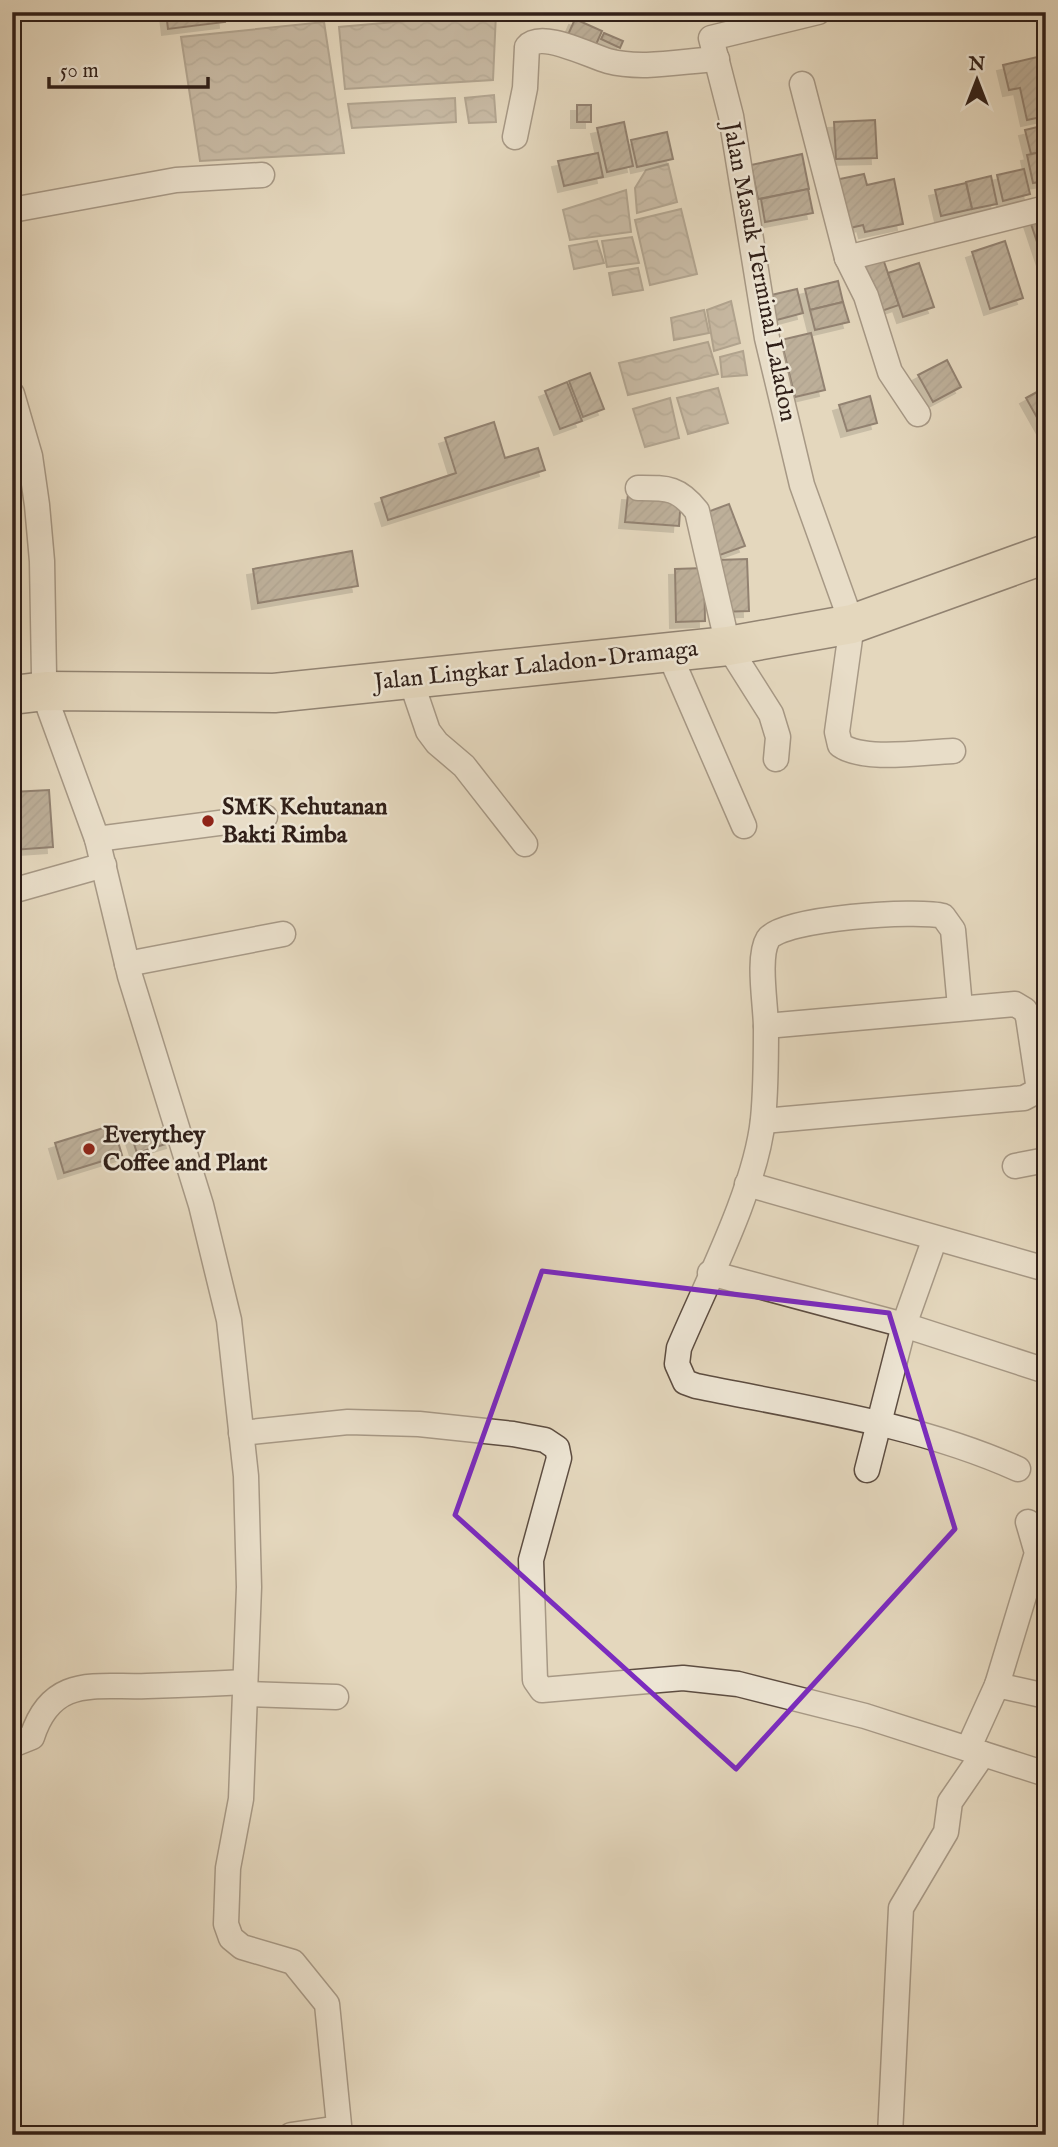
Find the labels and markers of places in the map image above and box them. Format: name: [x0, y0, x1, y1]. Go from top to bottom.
place label: SMK Kehutanan Bakti Rimba: [222, 792, 388, 851]
marker: SMK Kehutanan Bakti Rimba: [200, 813, 216, 829]
place label: Everythey Coffee and Plant: [103, 1120, 268, 1179]
marker: Everythey Coffee and Plant: [81, 1141, 97, 1157]

